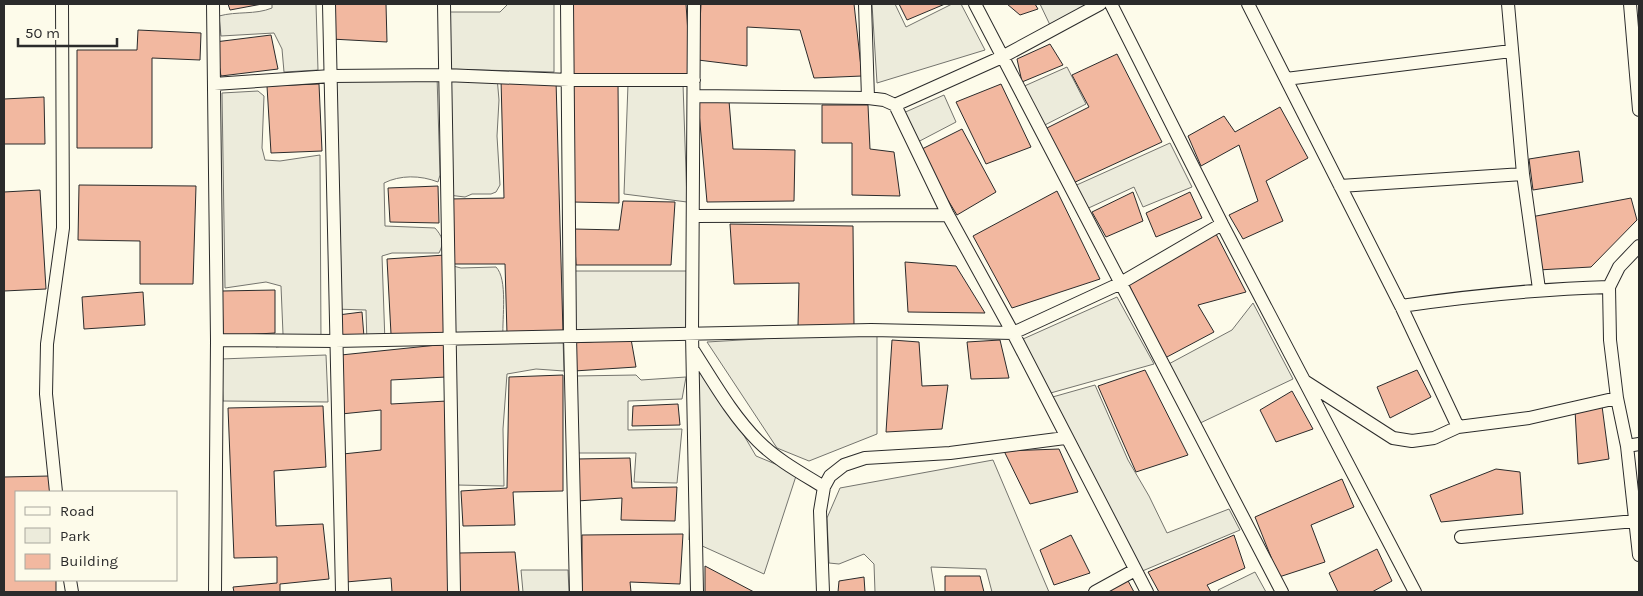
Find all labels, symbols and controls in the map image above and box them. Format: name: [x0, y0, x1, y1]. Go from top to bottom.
scale bar: [18, 15, 116, 47]
text: 50 m: [25, 24, 60, 42]
legend: [15, 491, 178, 581]
text: Road: [60, 502, 95, 520]
text: Park: [60, 527, 90, 545]
text: Building: [60, 552, 118, 570]

